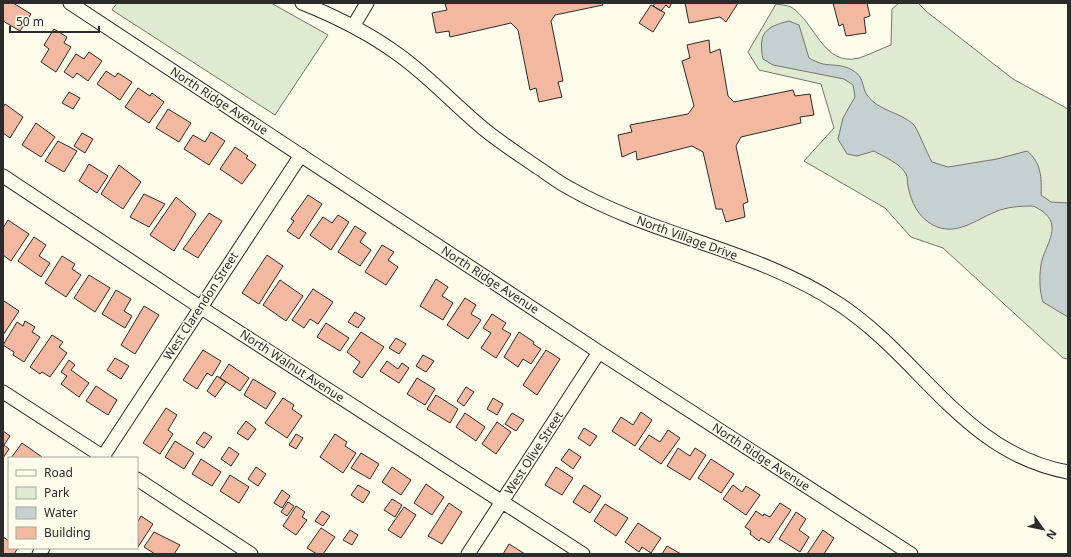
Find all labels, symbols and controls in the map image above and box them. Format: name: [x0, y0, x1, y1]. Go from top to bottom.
scale bar: [10, 8, 99, 34]
text: 50 m: [16, 13, 44, 30]
street label: North Ridge Avenue: [167, 63, 272, 139]
street label: North Village Drive: [634, 211, 740, 264]
street label: North Ridge Avenue: [438, 242, 543, 318]
street label: West Clarendon Street: [159, 248, 242, 363]
street label: North Walnut Avenue: [237, 325, 348, 406]
street label: West Olive Street: [500, 407, 567, 498]
street label: North Ridge Avenue: [709, 419, 814, 495]
legend: [8, 457, 138, 549]
text: Road: [44, 464, 73, 481]
text: Park: [44, 484, 70, 501]
text: Water: [44, 504, 78, 521]
north arrow: [1023, 509, 1063, 549]
text: Building: [44, 524, 91, 541]
text: N: [1043, 527, 1061, 543]

